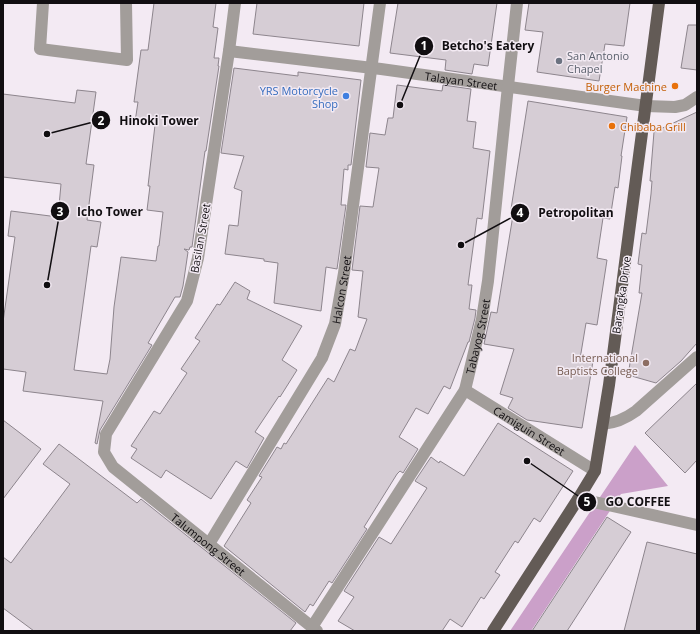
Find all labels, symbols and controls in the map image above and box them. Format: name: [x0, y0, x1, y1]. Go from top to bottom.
callout: Betcho's Eatery: [414, 34, 543, 58]
text: 1: [421, 37, 427, 54]
text: Betcho's Eatery: [442, 37, 535, 54]
place label: San Antonio Chapel: [567, 48, 630, 76]
marker: San Antonio Chapel: [554, 56, 564, 66]
street label: Talayan Street: [424, 68, 498, 93]
place label: Burger Machine: [585, 79, 667, 94]
marker: Burger Machine: [670, 81, 680, 91]
place label: YRS Motorcycle Shop: [260, 83, 338, 111]
marker: YRS Motorcycle Shop: [341, 91, 351, 101]
callout: Hinoki Tower: [91, 108, 207, 132]
text: 2: [98, 112, 105, 129]
text: Hinoki Tower: [119, 112, 199, 129]
place label: Chibaba Grill: [620, 119, 686, 134]
marker: Chibaba Grill: [607, 121, 617, 131]
callout: Icho Tower: [50, 199, 151, 223]
callout: Petropolitan: [510, 201, 621, 225]
street label: Basilan Street: [186, 202, 214, 274]
text: 3: [57, 203, 64, 220]
text: Icho Tower: [77, 203, 143, 220]
text: 4: [517, 204, 524, 221]
text: Petropolitan: [538, 204, 614, 221]
street label: Halcon Street: [328, 254, 354, 325]
street label: Barangka Drive: [608, 255, 634, 335]
street label: Tabayog Street: [462, 298, 493, 376]
place label: International Baptists College: [557, 350, 638, 378]
marker: International Baptists College: [641, 358, 651, 368]
street label: Camiguin Street: [491, 402, 568, 458]
callout: GO COFFEE: [577, 490, 678, 514]
text: 5: [584, 493, 591, 510]
text: GO COFFEE: [605, 493, 671, 510]
street label: Talumpong Street: [168, 509, 249, 578]

